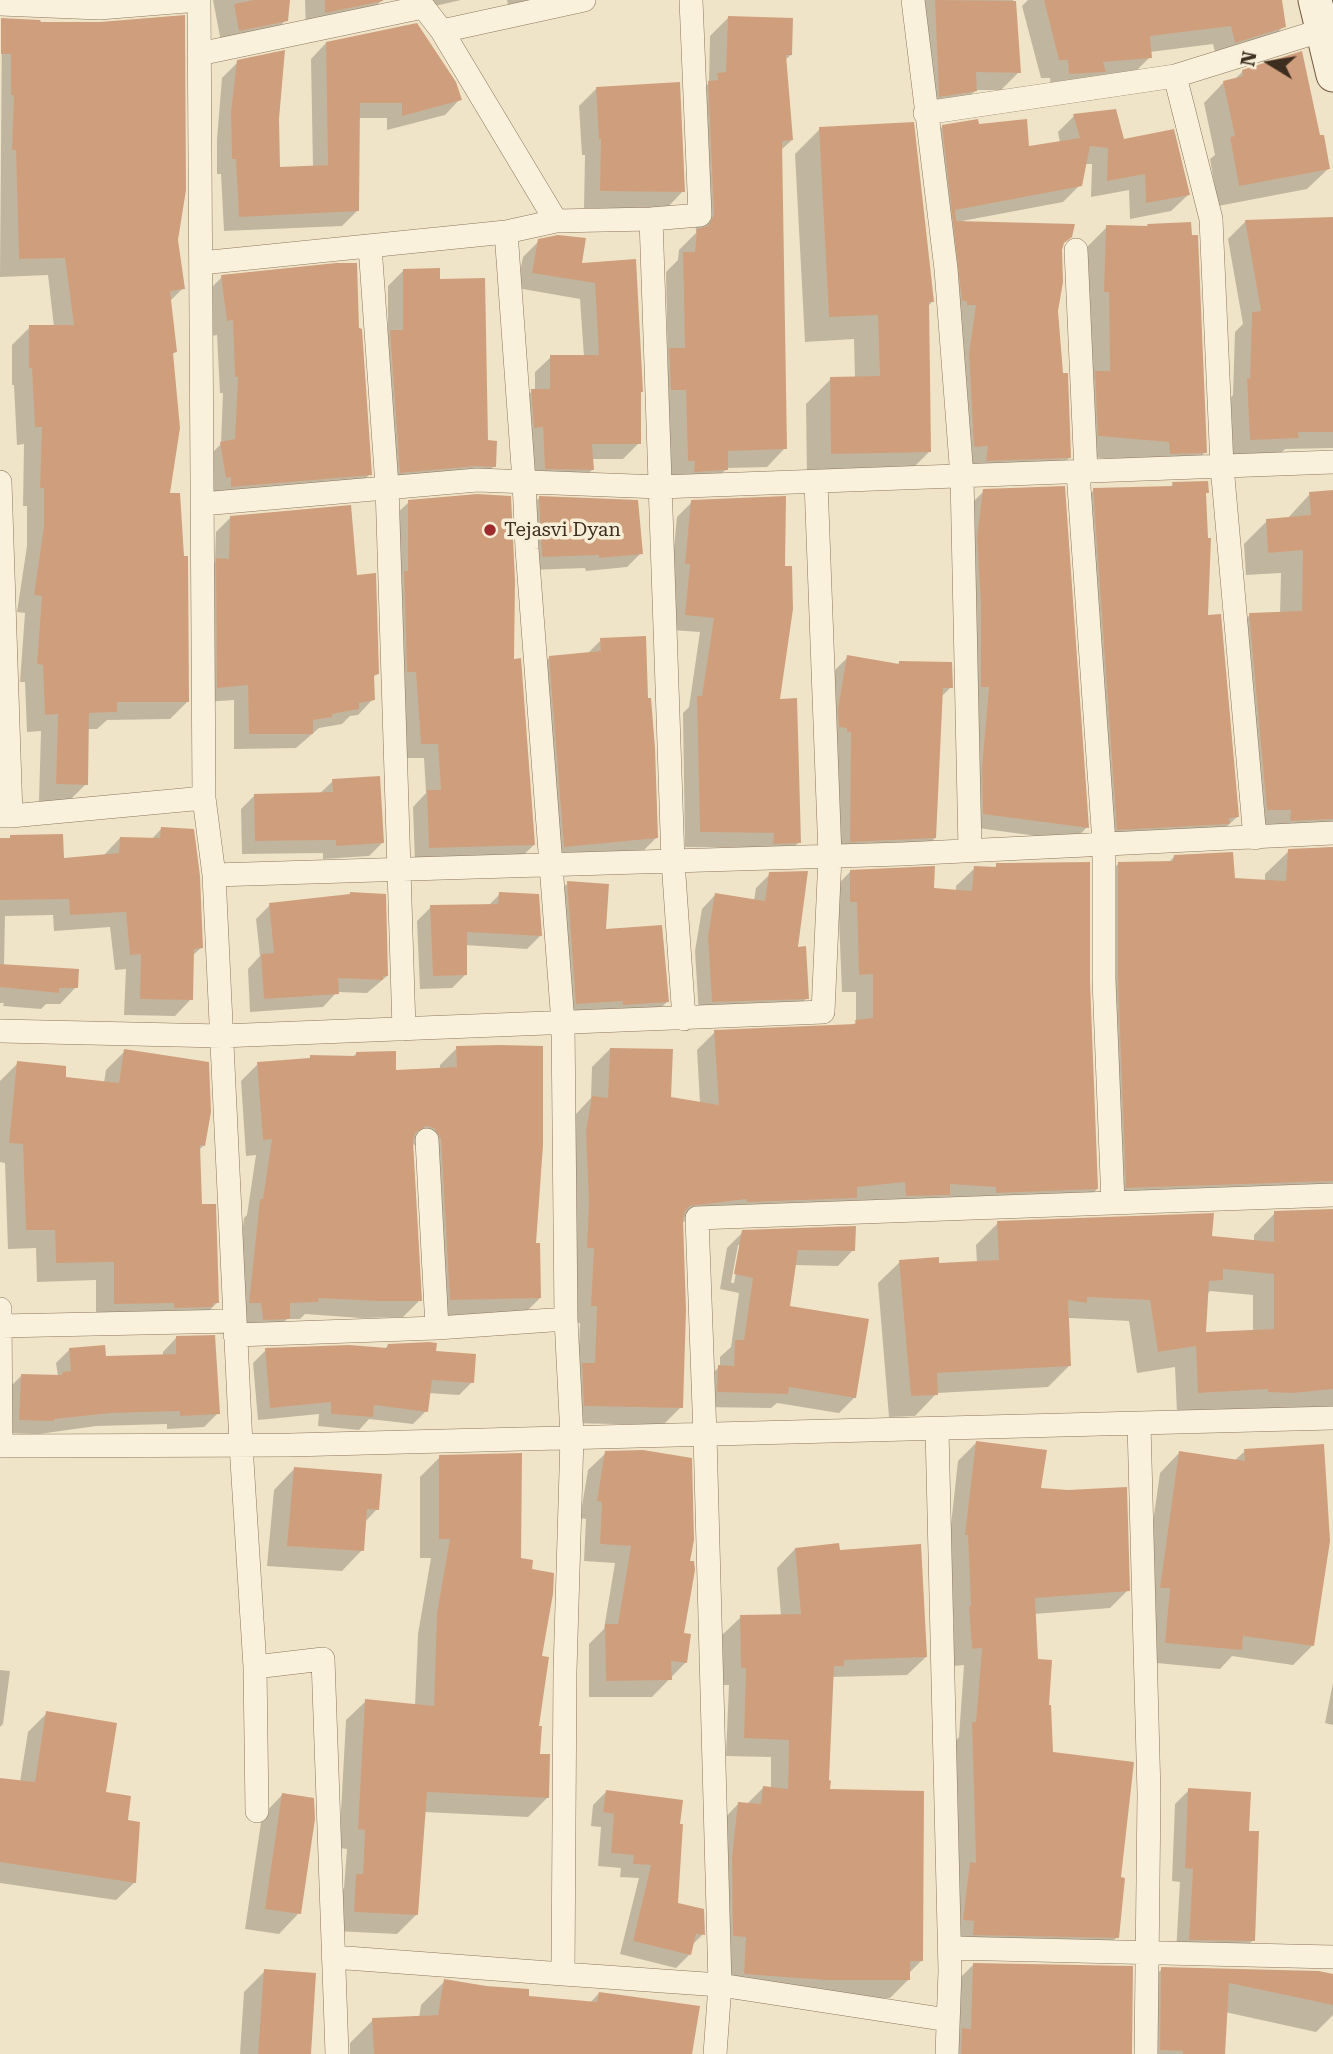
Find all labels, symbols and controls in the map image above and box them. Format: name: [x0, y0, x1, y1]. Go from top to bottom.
north arrow: [1235, 28, 1305, 98]
text: N: [1236, 50, 1262, 68]
place label: Tejasvi Dyan: [504, 519, 621, 541]
marker: Tejasvi Dyan: [482, 522, 498, 538]

